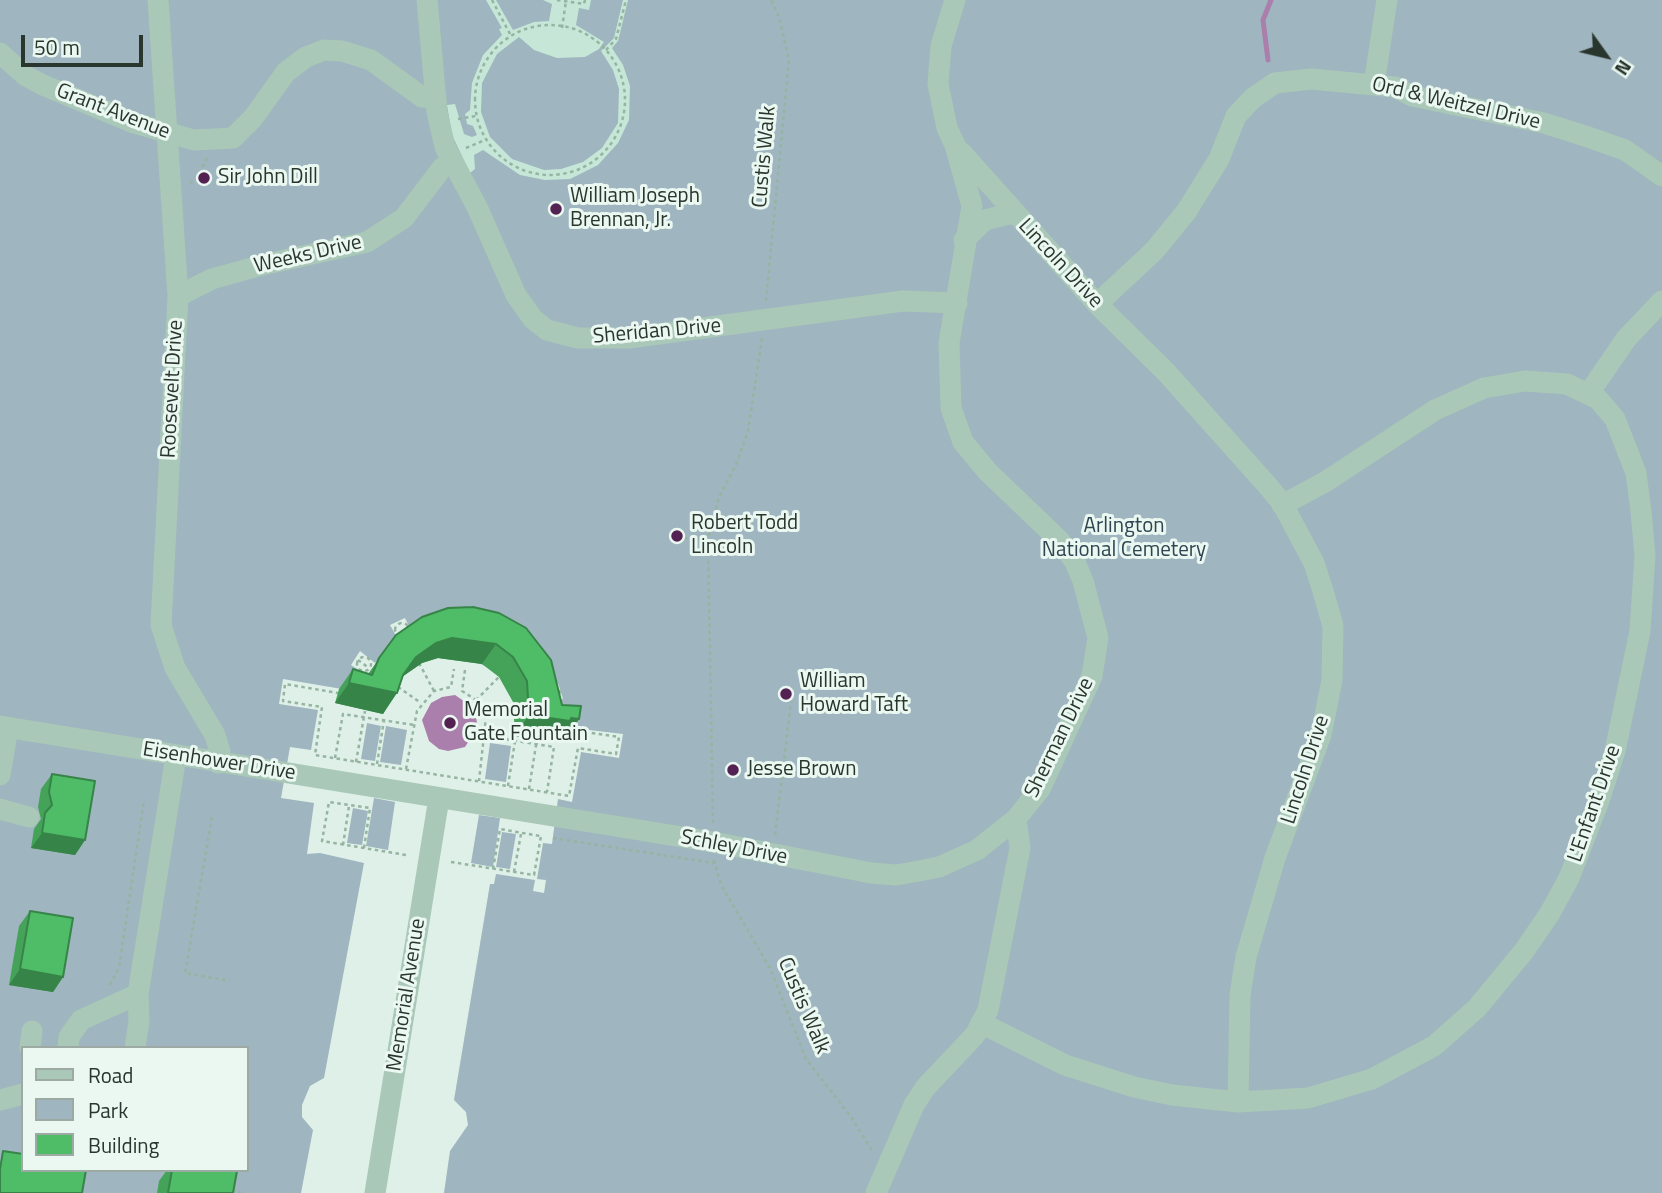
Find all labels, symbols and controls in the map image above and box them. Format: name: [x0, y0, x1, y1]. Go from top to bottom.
scale bar: [24, 21, 147, 65]
north arrow: [1571, 21, 1641, 91]
text: 50 m: [34, 31, 80, 63]
text: N: [1608, 54, 1640, 82]
street label: Ord & Weitzel Drive: [1369, 72, 1543, 136]
street label: Grant Avenue: [53, 79, 173, 145]
street label: Custis Walk: [748, 105, 782, 209]
place label: Sir John Dill: [218, 165, 318, 191]
marker: Sir John Dill: [196, 170, 212, 186]
place label: William Joseph Brennan, Jr.: [570, 184, 700, 234]
marker: William Joseph Brennan, Jr.: [548, 201, 564, 217]
street label: Lincoln Drive: [1012, 214, 1108, 314]
street label: Weeks Drive: [252, 230, 364, 280]
street label: Sheridan Drive: [592, 314, 722, 350]
street label: Roosevelt Drive: [157, 319, 189, 459]
place label: Robert Todd Lincoln: [691, 511, 798, 561]
park label: Arlington National Cemetery: [1042, 514, 1206, 564]
marker: Robert Todd Lincoln: [669, 528, 685, 544]
place label: William Howard Taft: [800, 669, 908, 719]
street label: Sherman Drive: [1020, 674, 1100, 802]
marker: William Howard Taft: [778, 686, 794, 702]
place label: Memorial Gate Fountain: [464, 698, 588, 748]
street label: Lincoln Drive: [1277, 713, 1335, 827]
marker: Memorial Gate Fountain: [442, 715, 458, 731]
street label: Eisenhower Drive: [141, 737, 297, 787]
street label: L'Enfant Drive: [1563, 742, 1627, 866]
place label: Jesse Brown: [747, 757, 857, 783]
marker: Jesse Brown: [725, 762, 741, 778]
street label: Schley Drive: [679, 825, 789, 871]
street label: Memorial Avenue: [382, 917, 432, 1073]
street label: Custis Walk: [771, 954, 835, 1058]
legend: [21, 1046, 248, 1172]
text: Road: [88, 1059, 133, 1091]
text: Park: [88, 1094, 128, 1126]
text: Building: [88, 1129, 159, 1161]

